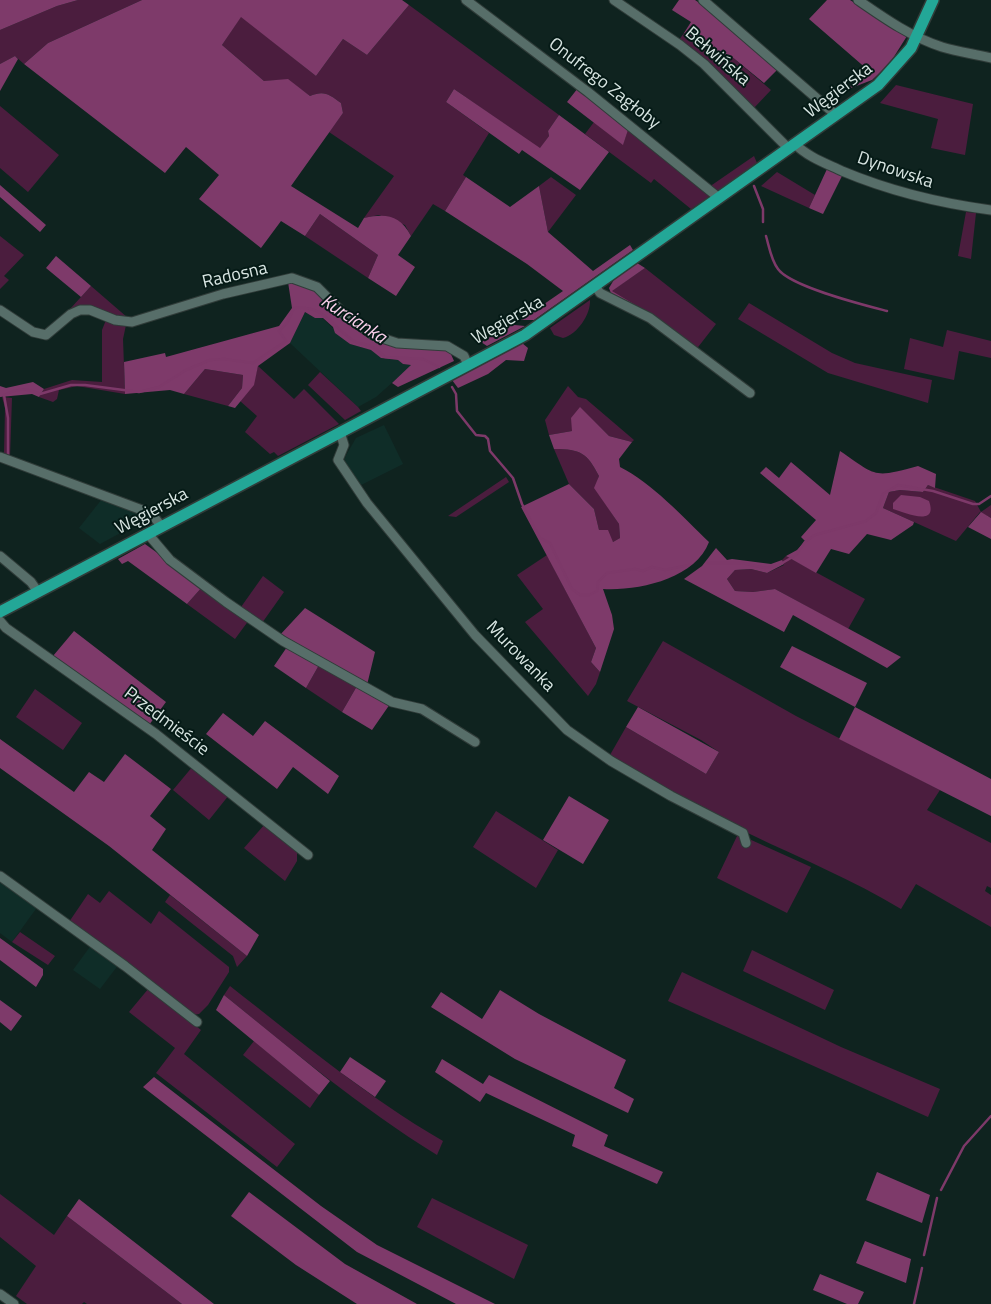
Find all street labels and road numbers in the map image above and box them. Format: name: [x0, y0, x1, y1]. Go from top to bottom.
street label: Bełwińska: [680, 23, 754, 91]
street label: Onufrego Zagłoby: [544, 34, 664, 134]
street label: Węgierska: [801, 59, 877, 123]
street label: Dynowska: [854, 148, 936, 194]
street label: Radosna: [200, 258, 270, 294]
street label: Węgierska: [468, 292, 548, 350]
street label: Węgierska: [112, 484, 192, 540]
street label: Murowanka: [481, 617, 559, 697]
street label: Przedmieście: [119, 683, 213, 761]

